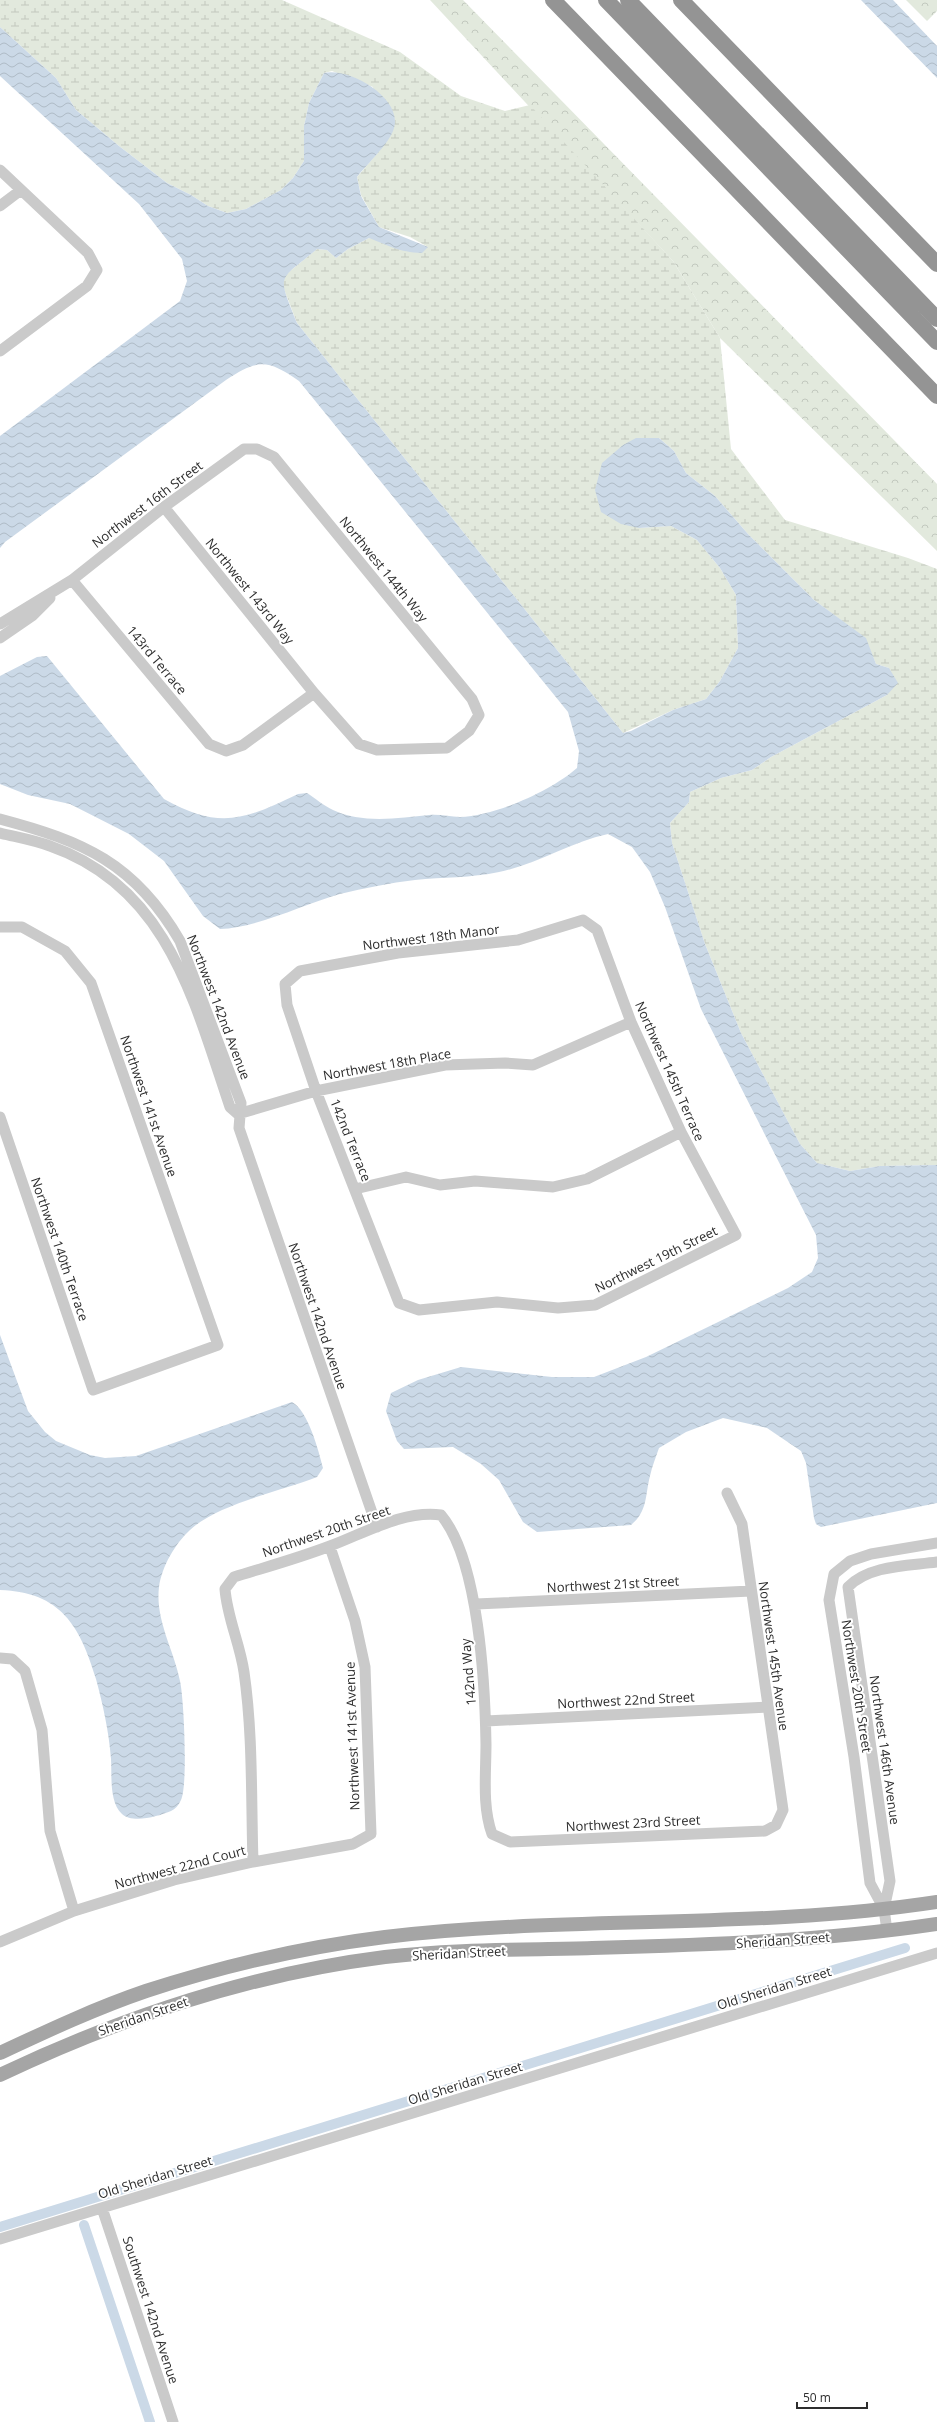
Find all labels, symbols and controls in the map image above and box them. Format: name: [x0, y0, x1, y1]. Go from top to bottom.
street label: Northwest 16th Street: [88, 456, 206, 552]
street label: Northwest 144th Way: [336, 512, 433, 626]
street label: Northwest 143rd Way: [202, 534, 299, 648]
street label: 143rd Terrace: [123, 622, 191, 698]
street label: Northwest 18th Manor: [361, 920, 501, 954]
street label: Northwest 142nd Avenue: [183, 932, 255, 1082]
street label: Northwest 145th Terrace: [631, 998, 709, 1144]
street label: Northwest 141st Avenue: [116, 1033, 182, 1179]
street label: Northwest 18th Place: [322, 1044, 452, 1084]
street label: 142nd Terrace: [326, 1096, 376, 1184]
street label: Northwest 140th Terrace: [27, 1175, 93, 1323]
street label: Northwest 19th Street: [592, 1221, 721, 1297]
street label: Northwest 142nd Avenue: [284, 1240, 352, 1392]
street label: Northwest 20th Street: [260, 1501, 393, 1561]
street label: Northwest 21st Street: [546, 1572, 680, 1596]
street label: Northwest 145th Avenue: [755, 1580, 793, 1732]
street label: Northwest 20th Street: [838, 1618, 876, 1754]
street label: 142nd Way: [456, 1637, 480, 1706]
street label: Northwest 141st Avenue: [340, 1661, 364, 1811]
street label: Northwest 146th Avenue: [866, 1674, 904, 1826]
street label: Northwest 22nd Street: [557, 1687, 696, 1713]
street label: Northwest 23rd Street: [565, 1810, 701, 1836]
street label: Northwest 22nd Court: [112, 1841, 248, 1893]
street label: Sheridan Street: [736, 1928, 831, 1952]
street label: Sheridan Street: [412, 1942, 507, 1964]
street label: Old Sheridan Street: [715, 1962, 834, 2014]
street label: Sheridan Street: [96, 1992, 191, 2040]
street label: Old Sheridan Street: [406, 2057, 525, 2109]
street label: Old Sheridan Street: [96, 2151, 215, 2203]
street label: Southwest 142nd Avenue: [119, 2234, 183, 2386]
scale bar: [797, 2384, 867, 2410]
text: 50 m: [803, 2389, 831, 2406]

